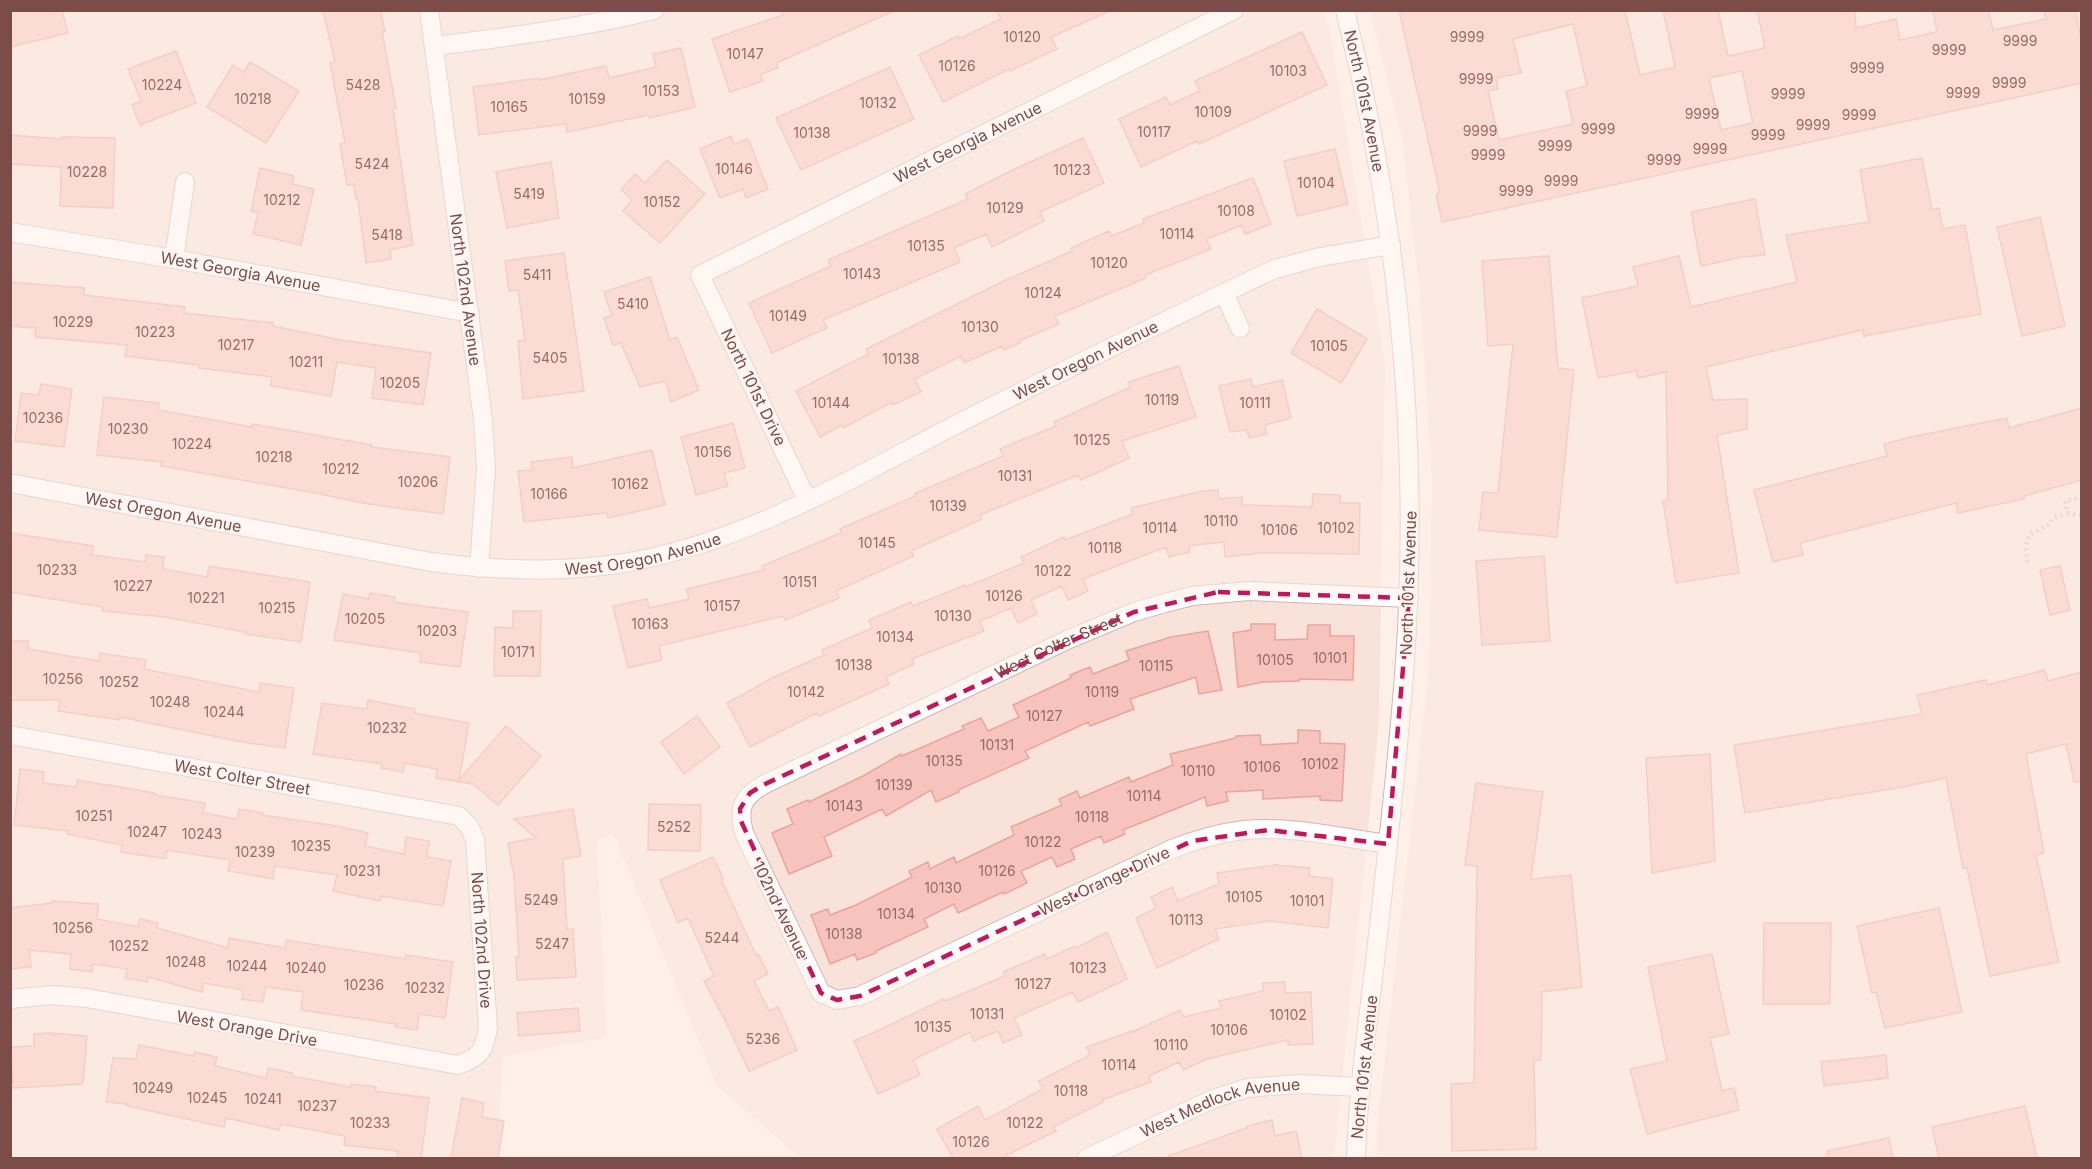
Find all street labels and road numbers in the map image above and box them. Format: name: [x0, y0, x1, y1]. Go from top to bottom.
street label: North 101st Avenue: [1340, 28, 1389, 173]
street label: West Georgia Avenue: [890, 97, 1045, 187]
street label: North 102nd Avenue: [446, 212, 486, 367]
street label: West Georgia Avenue: [159, 247, 322, 296]
street label: West Oregon Avenue: [1010, 316, 1161, 404]
street label: North 101st Drive: [717, 325, 791, 449]
street label: West Oregon Avenue: [83, 487, 243, 536]
street label: North 101st Avenue: [1395, 510, 1421, 656]
street label: West Oregon Avenue: [564, 528, 724, 579]
street label: West Colter Street: [991, 608, 1125, 683]
street label: West Colter Street: [173, 755, 312, 799]
street label: West Orange Drive: [1035, 842, 1173, 920]
street label: 102nd Avenue: [749, 858, 813, 962]
street label: North 102nd Drive: [467, 871, 497, 1009]
street label: North 101st Avenue: [1346, 994, 1382, 1140]
street label: West Orange Drive: [175, 1006, 319, 1050]
street label: West Medlock Avenue: [1137, 1074, 1301, 1142]

